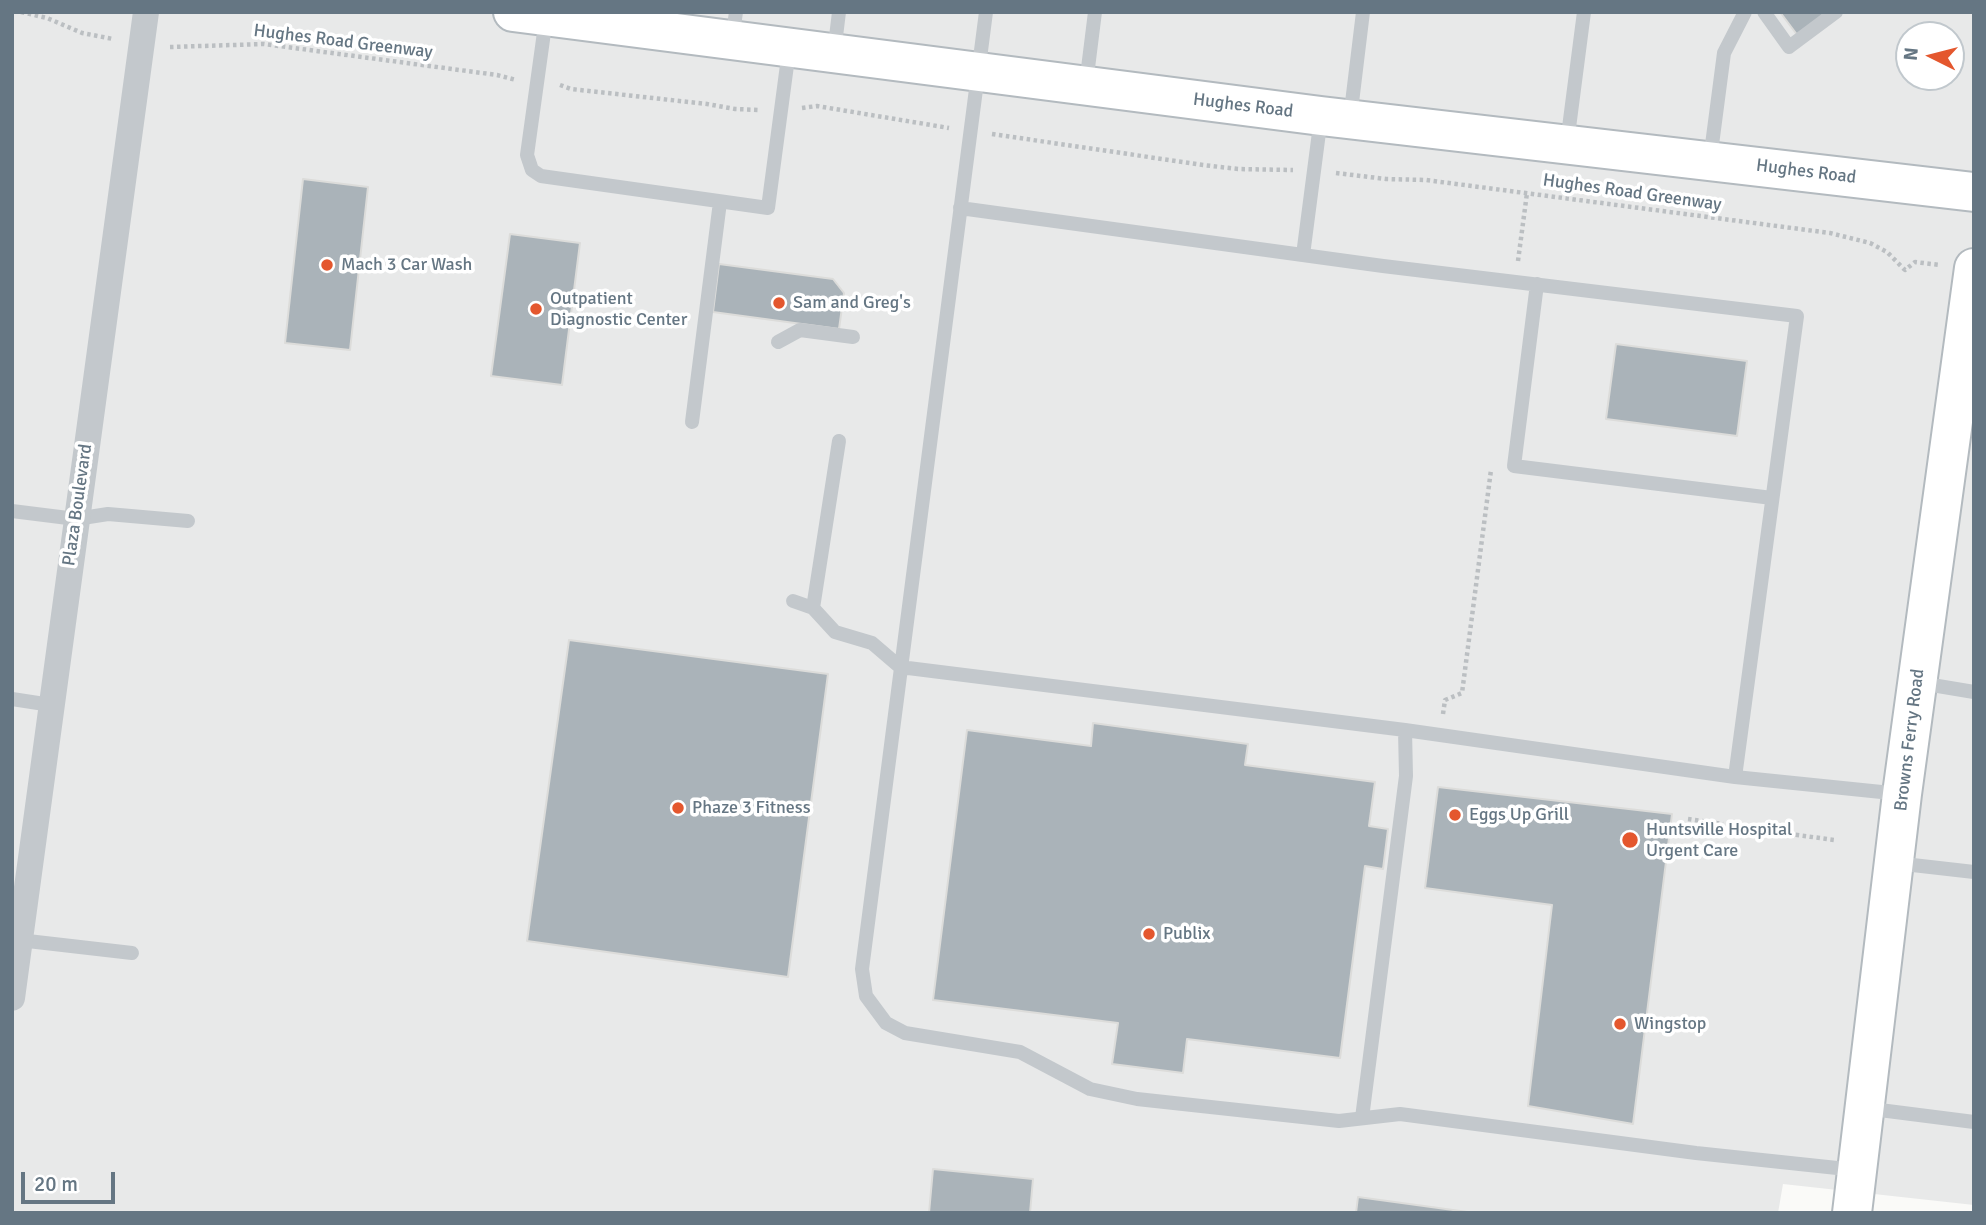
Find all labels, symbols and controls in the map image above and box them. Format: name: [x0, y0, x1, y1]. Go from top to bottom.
street label: Hughes Road Greenway: [252, 20, 434, 64]
north arrow: [1895, 21, 1965, 91]
text: N: [1898, 46, 1924, 62]
street label: Hughes Road: [1192, 89, 1294, 123]
street label: Hughes Road: [1755, 155, 1857, 189]
street label: Hughes Road Greenway: [1541, 170, 1723, 216]
place label: Mach 3 Car Wash: [341, 254, 472, 276]
marker: Mach 3 Car Wash: [319, 257, 335, 273]
place label: Outpatient Diagnostic Center: [550, 288, 687, 330]
place label: Sam and Greg's: [793, 292, 911, 314]
marker: Sam and Greg's: [771, 295, 787, 311]
marker: Outpatient Diagnostic Center: [528, 301, 544, 317]
street label: Plaza Boulevard: [59, 443, 97, 567]
street label: Browns Ferry Road: [1891, 668, 1929, 812]
place label: Phaze 3 Fitness: [692, 797, 811, 819]
marker: Phaze 3 Fitness: [670, 800, 686, 816]
place label: Eggs Up Grill: [1469, 804, 1569, 826]
marker: Eggs Up Grill: [1447, 807, 1463, 823]
place label: Huntsville Hospital Urgent Care: [1646, 819, 1792, 862]
marker: Huntsville Hospital Urgent Care: [1620, 830, 1640, 850]
place label: Publix: [1163, 923, 1211, 945]
marker: Publix: [1141, 926, 1157, 942]
place label: Wingstop: [1634, 1013, 1706, 1035]
marker: Wingstop: [1612, 1016, 1628, 1032]
scale bar: [24, 1158, 119, 1202]
text: 20 m: [34, 1171, 78, 1197]

